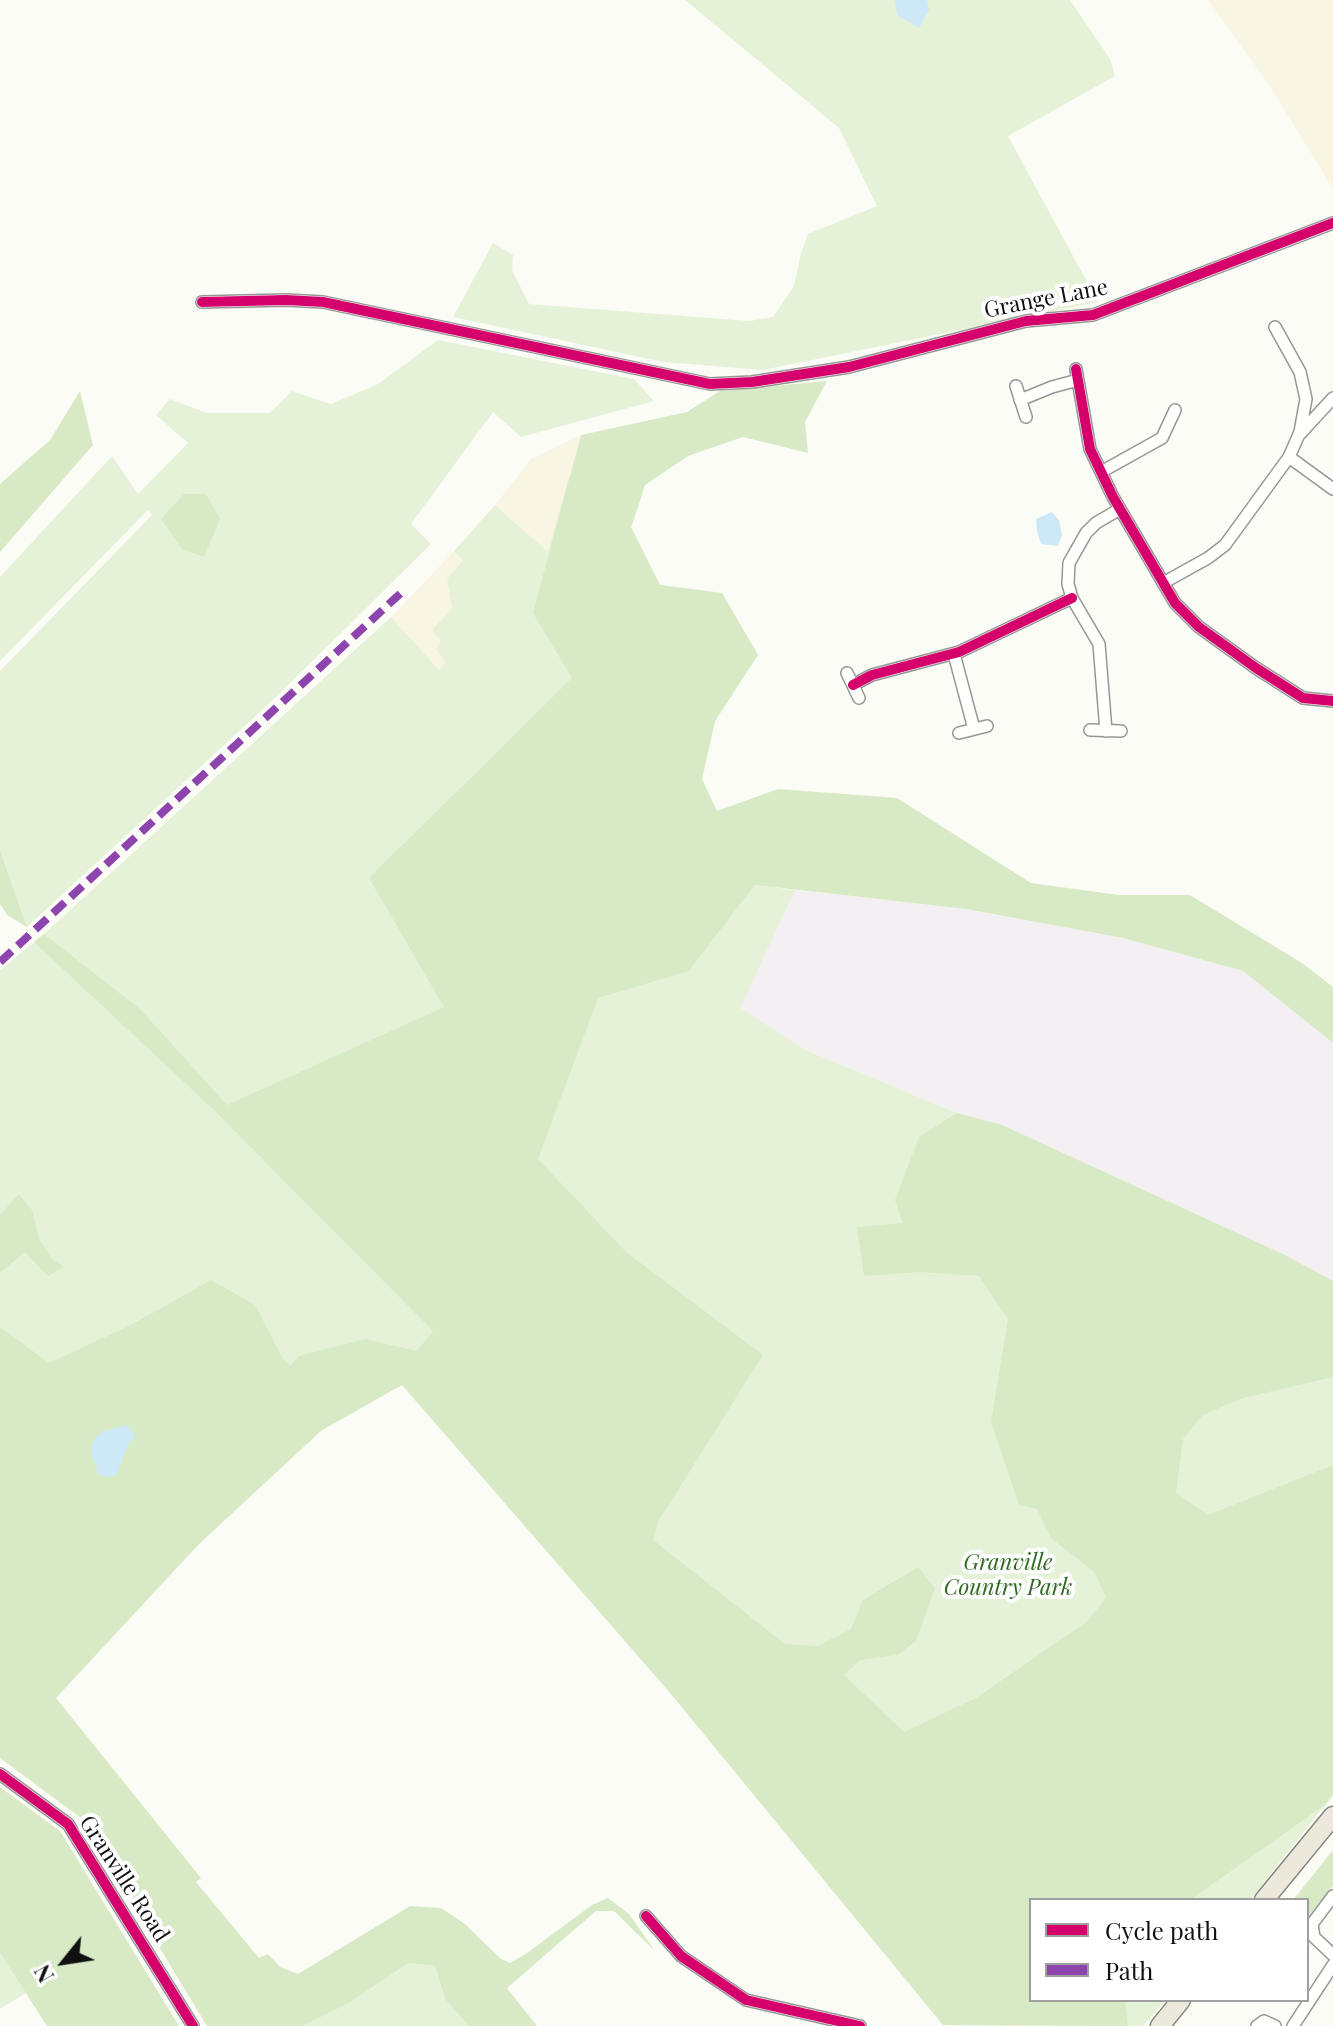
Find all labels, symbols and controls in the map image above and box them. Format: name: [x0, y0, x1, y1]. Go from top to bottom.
street label: Grange Lane: [982, 274, 1110, 324]
park label: Granville Country Park: [944, 1550, 1072, 1602]
street label: Granville Road: [73, 1811, 175, 1947]
legend: [1029, 1898, 1309, 2002]
text: Cycle path: [1105, 1914, 1218, 1946]
north arrow: [24, 1922, 104, 2002]
text: Path: [1105, 1954, 1153, 1986]
text: N: [26, 1960, 60, 1988]

